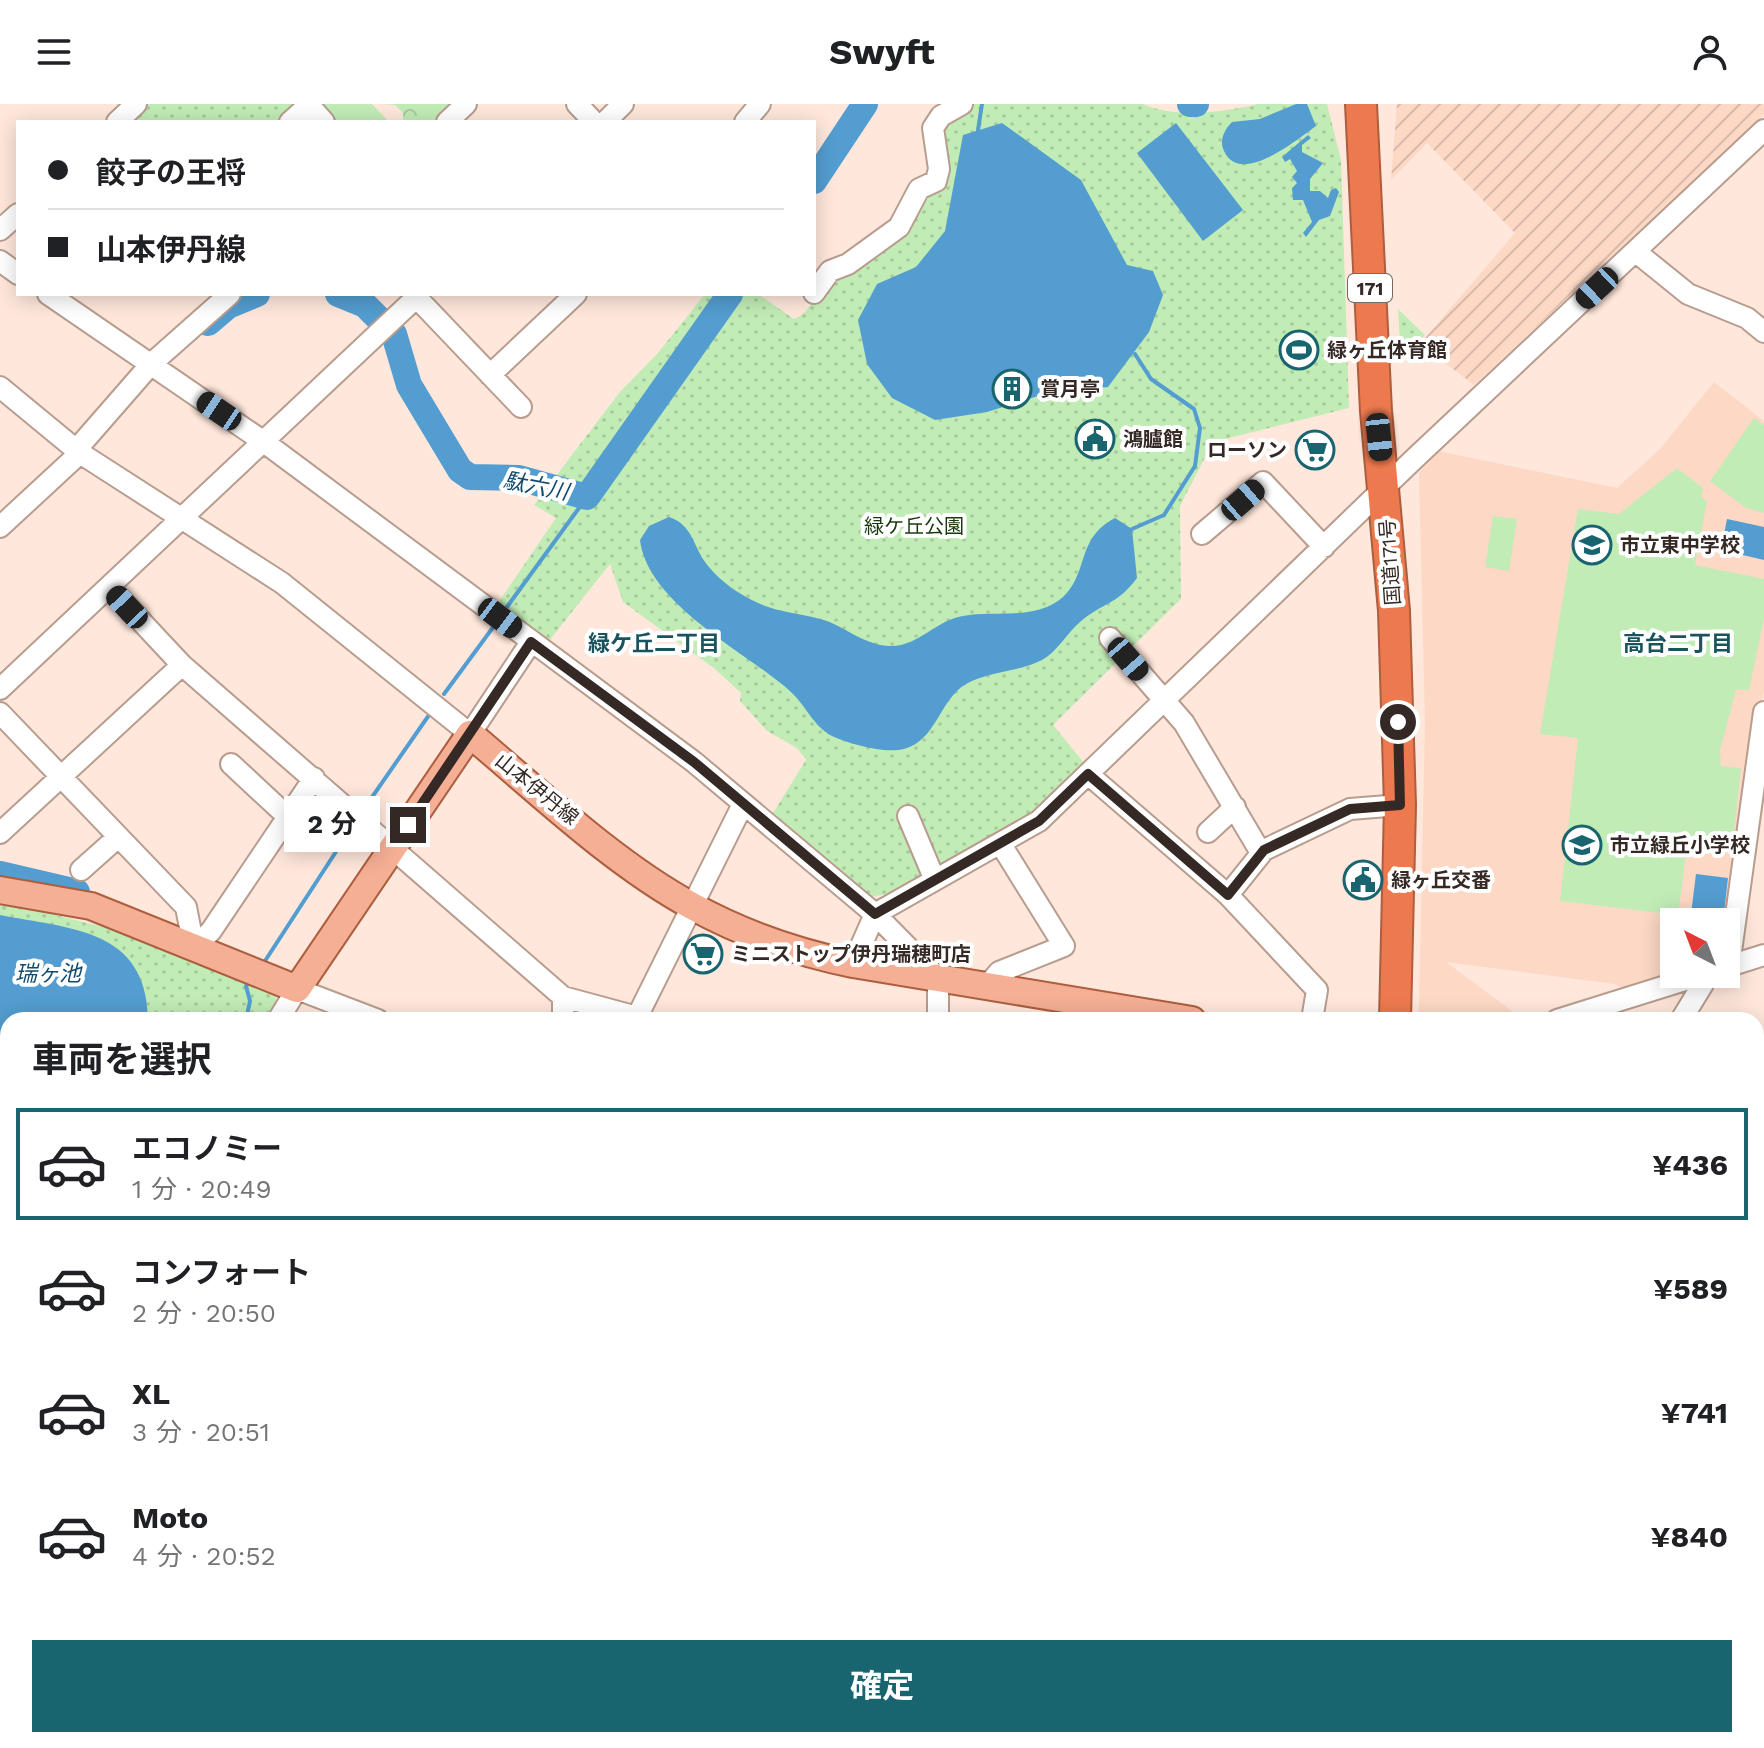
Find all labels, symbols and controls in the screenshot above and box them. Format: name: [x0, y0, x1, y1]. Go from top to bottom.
icon: menu: [32, 30, 76, 74]
icon: person: [1688, 30, 1732, 74]
text: Swyft: [829, 31, 935, 73]
text: 餃子の王将: [96, 155, 246, 190]
text: 山本伊丹線: [96, 232, 246, 267]
car: [1571, 263, 1623, 313]
road number: 171: [1348, 274, 1392, 302]
sports icon: 緑ヶ丘体育館: [1278, 329, 1320, 371]
place label: 緑ヶ丘体育館: [1327, 338, 1447, 362]
building icon: 賞月亭: [991, 368, 1033, 410]
place label: 賞月亭: [1040, 377, 1100, 401]
car: [192, 388, 246, 434]
car: [1365, 412, 1393, 462]
public building icon: 鴻臚館: [1074, 418, 1116, 460]
place label: 鴻臚館: [1123, 427, 1183, 451]
supermarket icon: ローソン: [1294, 429, 1336, 471]
place label: ローソン: [1207, 438, 1287, 462]
water label: 駄六川: [501, 467, 573, 505]
car: [1217, 475, 1269, 525]
park label: 緑ケ丘公園: [864, 514, 964, 538]
street label: 国道171号: [1375, 518, 1405, 606]
school or university icon: 市立東中学校: [1571, 524, 1613, 566]
place label: 市立東中学校: [1620, 533, 1740, 557]
car: [102, 581, 152, 633]
car: [474, 594, 526, 642]
district label: 緑ケ丘二丁目: [588, 631, 720, 656]
district label: 高台二丁目: [1623, 631, 1733, 656]
car: [1103, 633, 1153, 685]
route start: [1380, 704, 1416, 740]
street label: 山本伊丹線: [491, 748, 583, 830]
callout: 2 分: [284, 797, 380, 853]
route end: [390, 807, 426, 843]
text: 2 分: [308, 809, 356, 839]
school or university icon: 市立緑丘小学校: [1561, 824, 1603, 866]
place label: 市立緑丘小学校: [1610, 833, 1750, 857]
public building icon: 緑ヶ丘交番: [1342, 859, 1384, 901]
place label: 緑ヶ丘交番: [1391, 868, 1491, 892]
north arrow: [1660, 908, 1740, 988]
map controls: [1660, 908, 1740, 988]
supermarket icon: ミニストップ伊丹瑞穂町店: [682, 933, 724, 975]
place label: ミニストップ伊丹瑞穂町店: [731, 942, 971, 966]
water label: 瑞ヶ池: [15, 961, 83, 986]
text: 車両を選択: [32, 1039, 212, 1081]
icon: car: [36, 1128, 108, 1200]
text: エコノミー: [132, 1131, 282, 1166]
text: ¥436: [1652, 1147, 1728, 1182]
text: 1 分 · 20:49: [132, 1174, 272, 1204]
icon: car: [36, 1252, 108, 1324]
text: コンフォート: [132, 1255, 311, 1290]
text: ¥589: [1653, 1271, 1728, 1306]
text: 2 分 · 20:50: [132, 1298, 276, 1328]
icon: car: [36, 1376, 108, 1448]
text: XL: [132, 1376, 170, 1411]
text: ¥741: [1661, 1395, 1728, 1430]
text: 3 分 · 20:51: [132, 1417, 270, 1447]
icon: car: [36, 1500, 108, 1572]
text: Moto: [132, 1500, 208, 1535]
text: ¥840: [1651, 1519, 1728, 1554]
text: 4 分 · 20:52: [132, 1541, 276, 1571]
button: 確定: [32, 1640, 1732, 1732]

